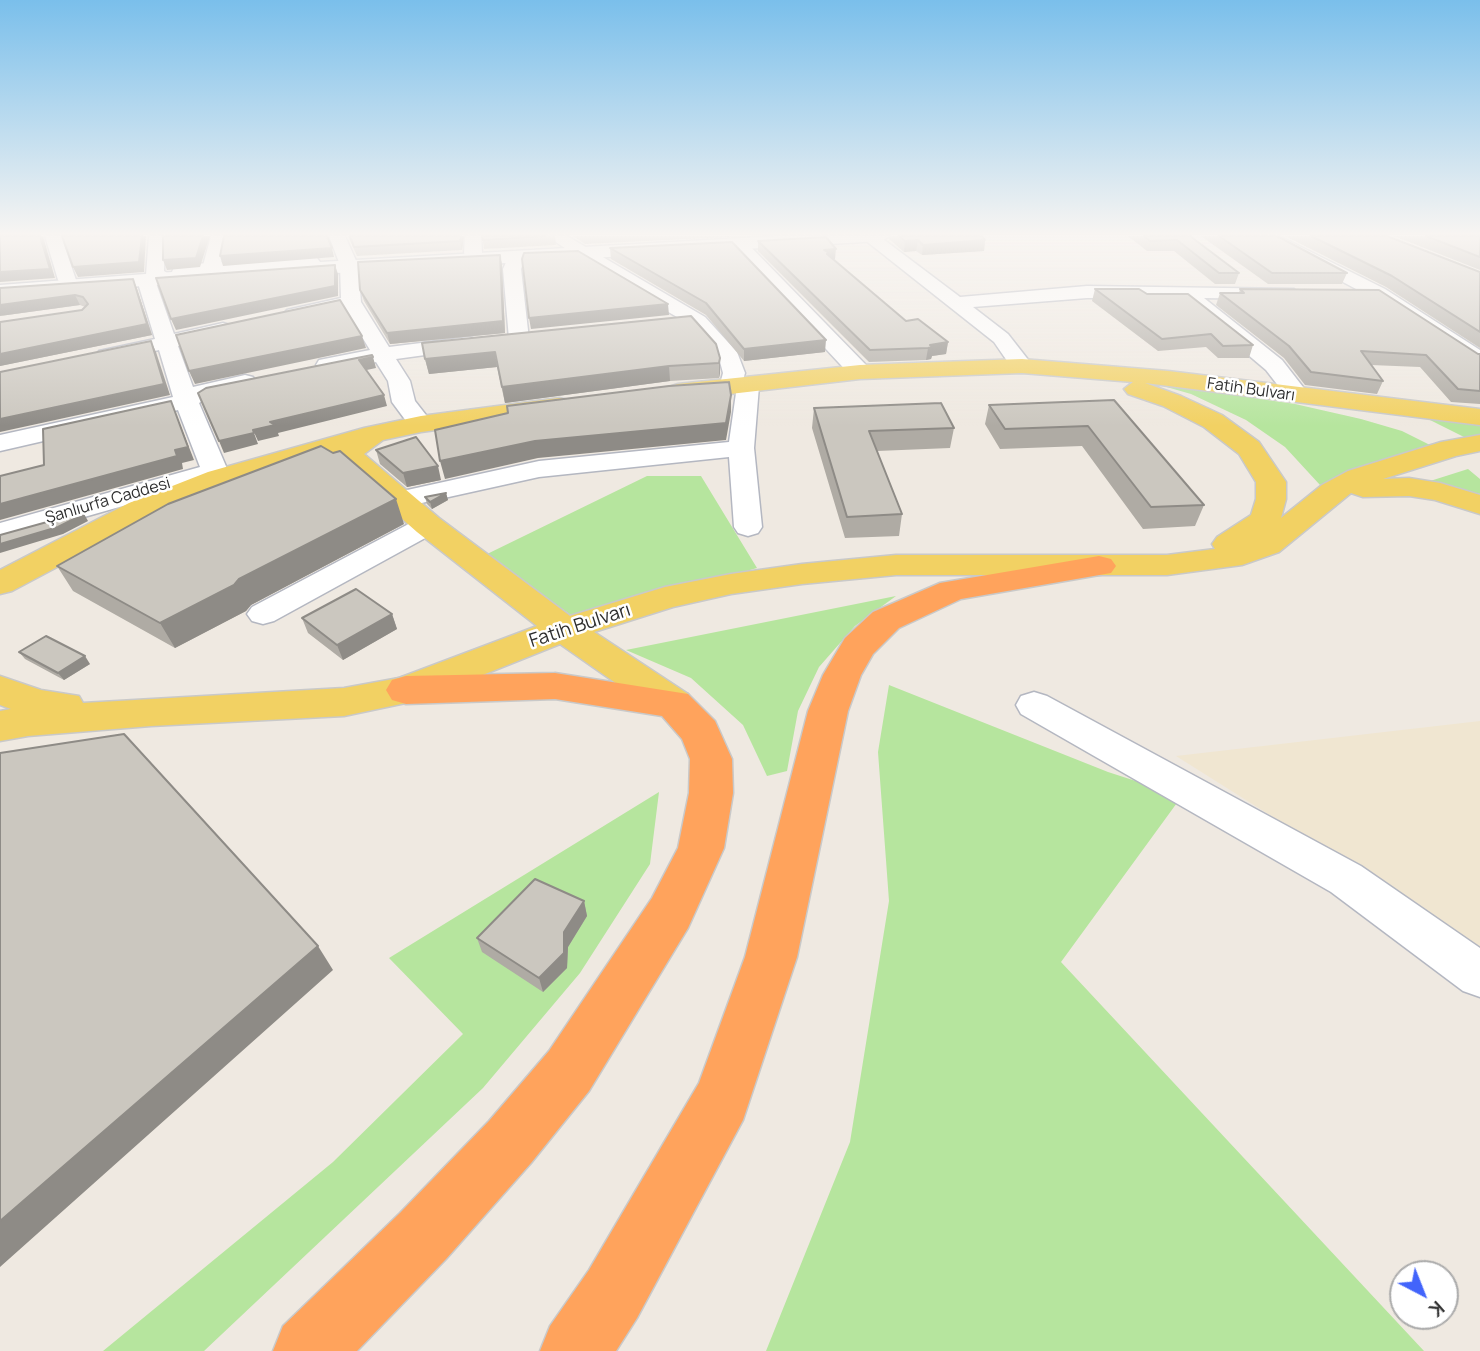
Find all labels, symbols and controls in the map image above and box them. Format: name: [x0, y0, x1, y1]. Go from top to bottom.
street label: Fatih Bulvarı: [1206, 374, 1296, 406]
street label: Şanlıurfa Caddesi: [43, 474, 173, 528]
street label: Fatih Bulvarı: [526, 599, 634, 653]
north arrow: [1389, 1260, 1459, 1330]
text: K: [1423, 1295, 1450, 1323]

